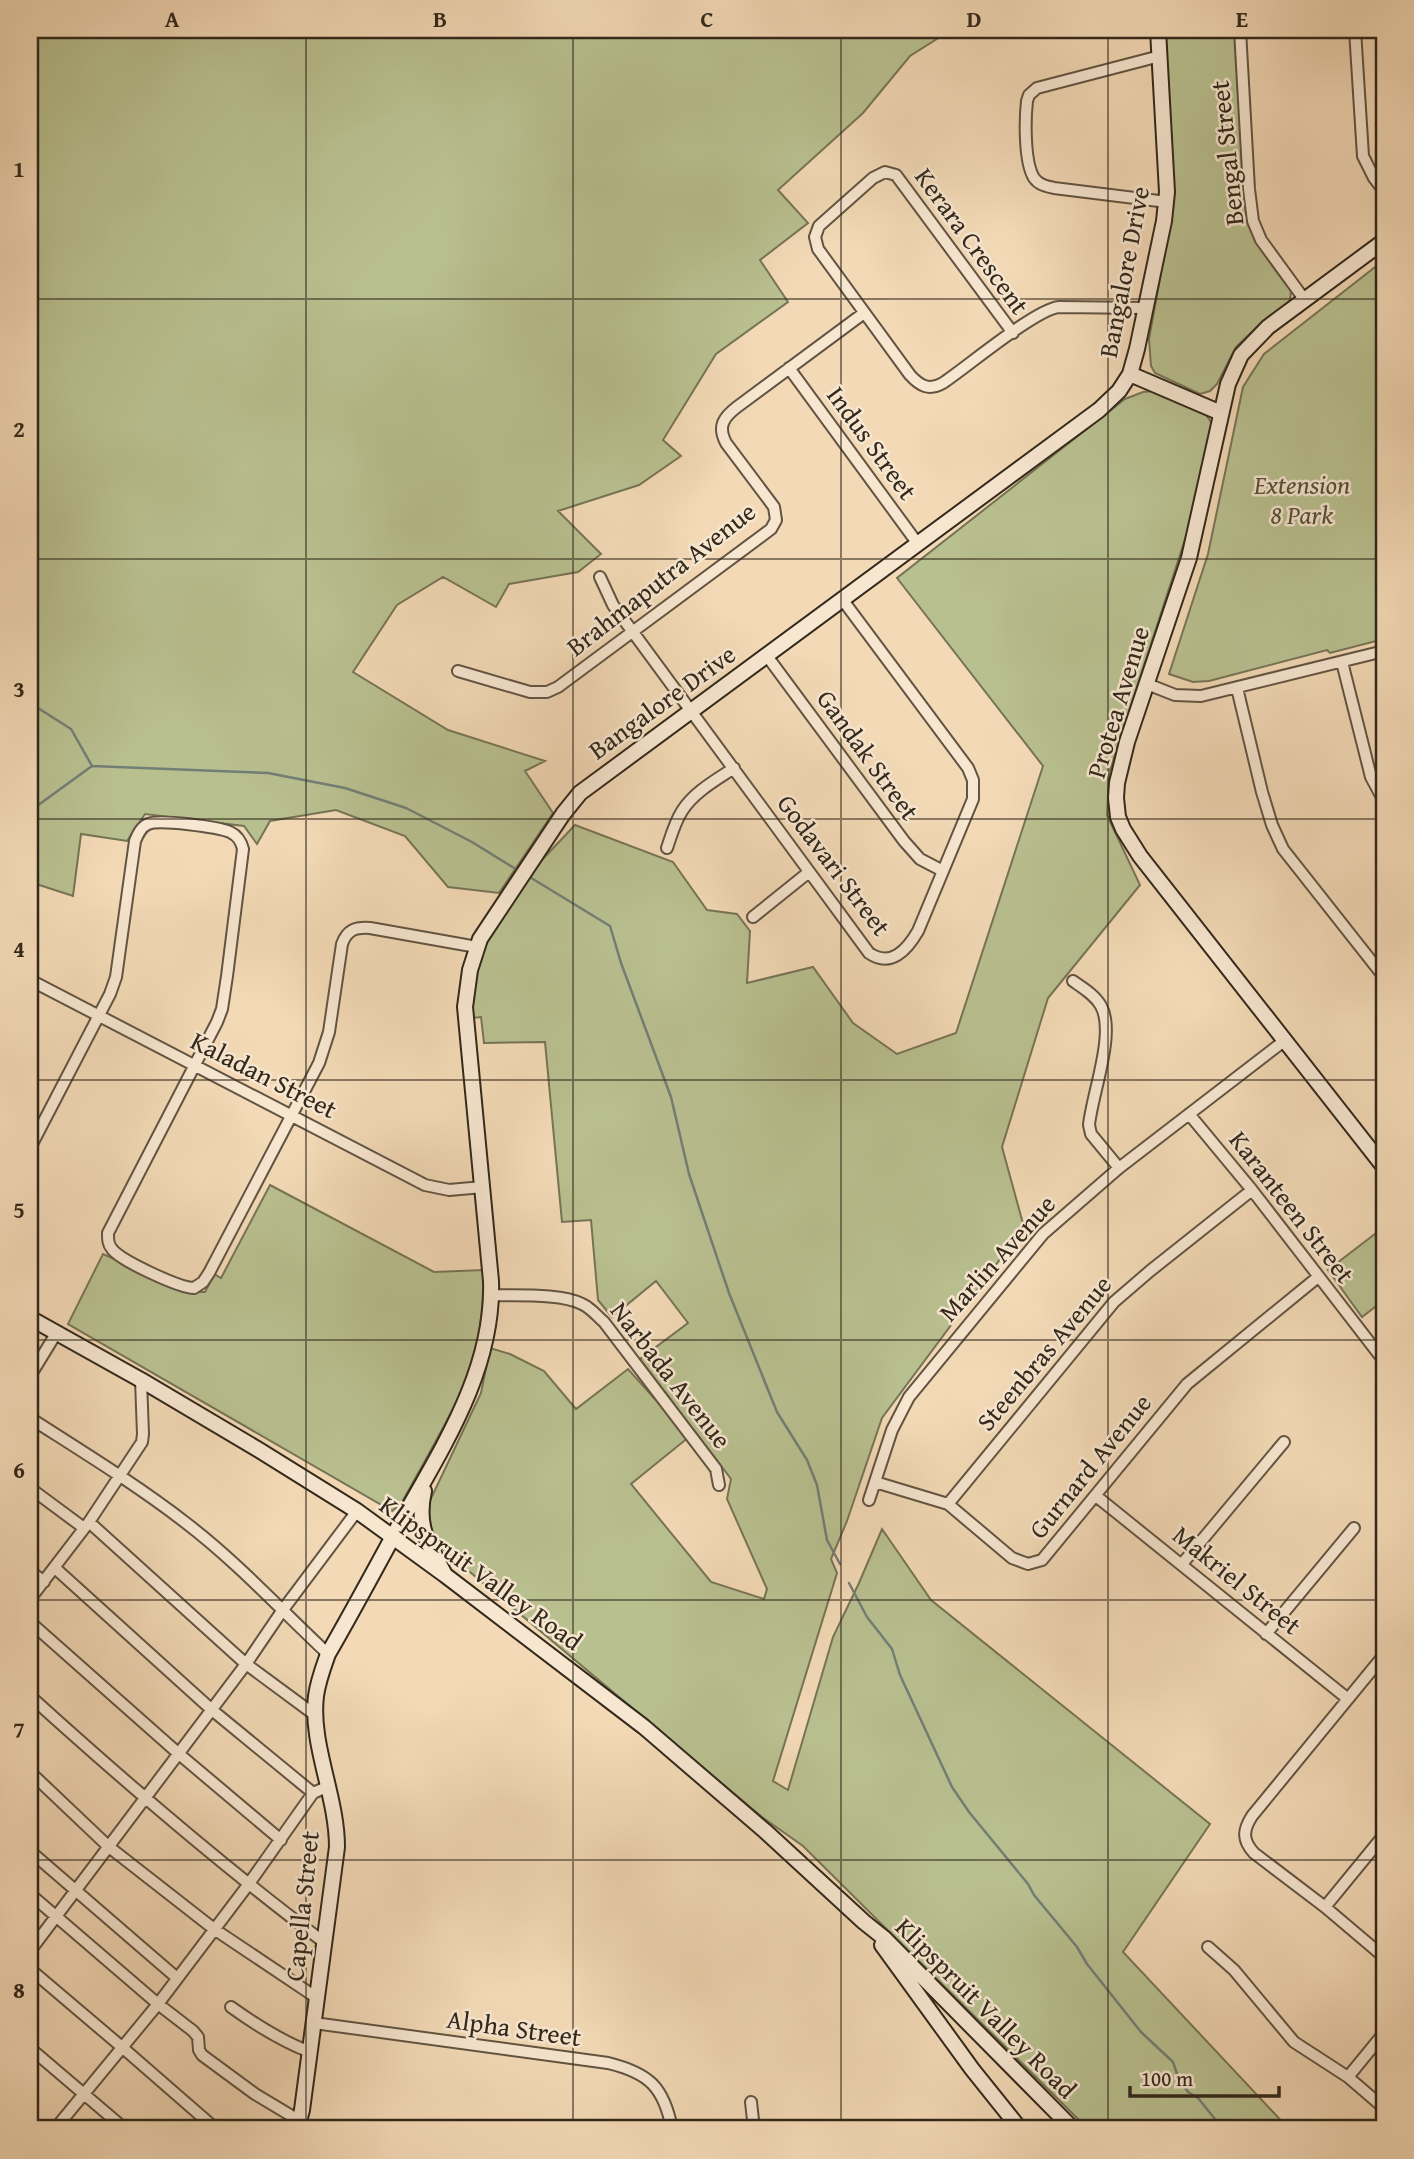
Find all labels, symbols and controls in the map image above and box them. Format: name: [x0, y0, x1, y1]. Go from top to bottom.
text: A: [165, 2, 180, 35]
text: B: [433, 2, 447, 35]
text: C: [700, 2, 714, 35]
text: D: [967, 2, 982, 35]
text: E: [1236, 2, 1248, 35]
street label: Bengal Street: [1200, 79, 1254, 227]
text: 1: [13, 152, 25, 185]
street label: Kerara Crescent: [906, 159, 1039, 322]
street label: Bangalore Drive: [1088, 183, 1159, 361]
street label: Indus Street: [818, 378, 927, 508]
text: 2: [13, 412, 25, 445]
park label: Extension 8 Park: [1253, 465, 1350, 534]
street label: Brahmaputra Avenue: [558, 492, 764, 665]
street label: Protea Avenue: [1076, 621, 1159, 783]
street label: Bangalore Drive: [580, 635, 744, 769]
text: 3: [13, 672, 25, 705]
street label: Gandak Street: [808, 681, 929, 828]
street label: Godavari Street: [768, 786, 901, 944]
text: 4: [13, 932, 25, 965]
street label: Kaladan Street: [184, 1021, 344, 1128]
street label: Karanteen Street: [1220, 1122, 1365, 1291]
street label: Marlin Avenue: [929, 1185, 1064, 1330]
text: 5: [13, 1193, 25, 1226]
street label: Steenbras Avenue: [967, 1266, 1121, 1439]
street label: Narbada Avenue: [601, 1293, 741, 1457]
street label: Gurnard Avenue: [1019, 1385, 1160, 1547]
text: 6: [13, 1453, 25, 1486]
street label: Klipspruit Valley Road: [372, 1485, 591, 1660]
street label: Makriel Street: [1164, 1515, 1310, 1644]
text: 7: [13, 1713, 25, 1746]
street label: Capella Street: [274, 1829, 329, 1983]
street label: Klipspruit Valley Road: [887, 1908, 1086, 2107]
text: 8: [13, 1973, 25, 2006]
street label: Alpha Street: [444, 1999, 584, 2056]
scale bar: [1130, 2054, 1279, 2098]
text: 100 m: [1141, 2063, 1193, 2094]

